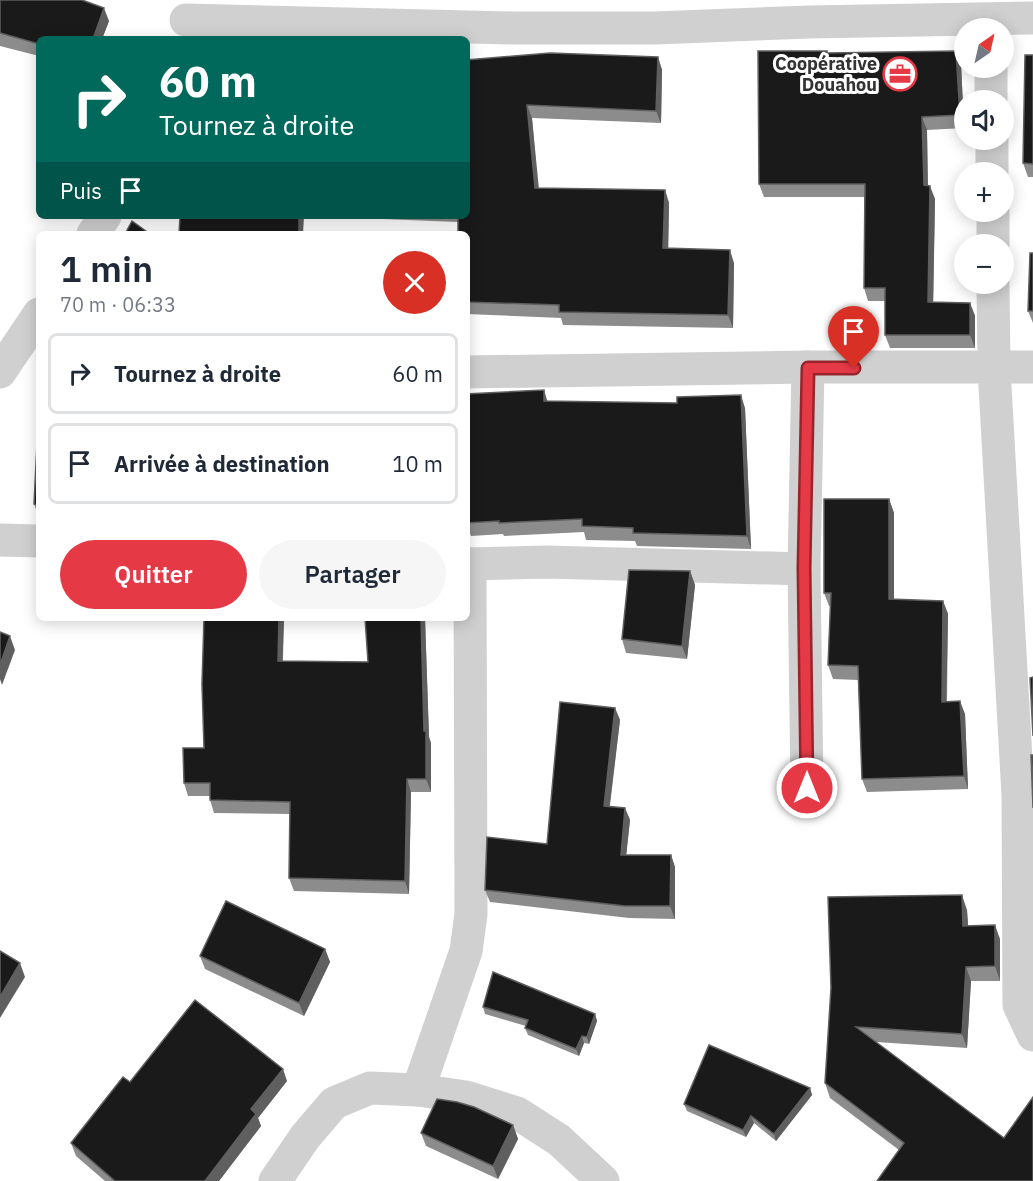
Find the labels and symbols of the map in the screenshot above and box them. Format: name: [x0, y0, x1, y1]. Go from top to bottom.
north arrow: [954, 18, 1014, 78]
place label: Coopérative Douahou: [775, 52, 877, 96]
office icon: Coopérative Douahou: [882, 56, 918, 92]
pin: [828, 306, 879, 368]
position arrow: [775, 756, 839, 820]

